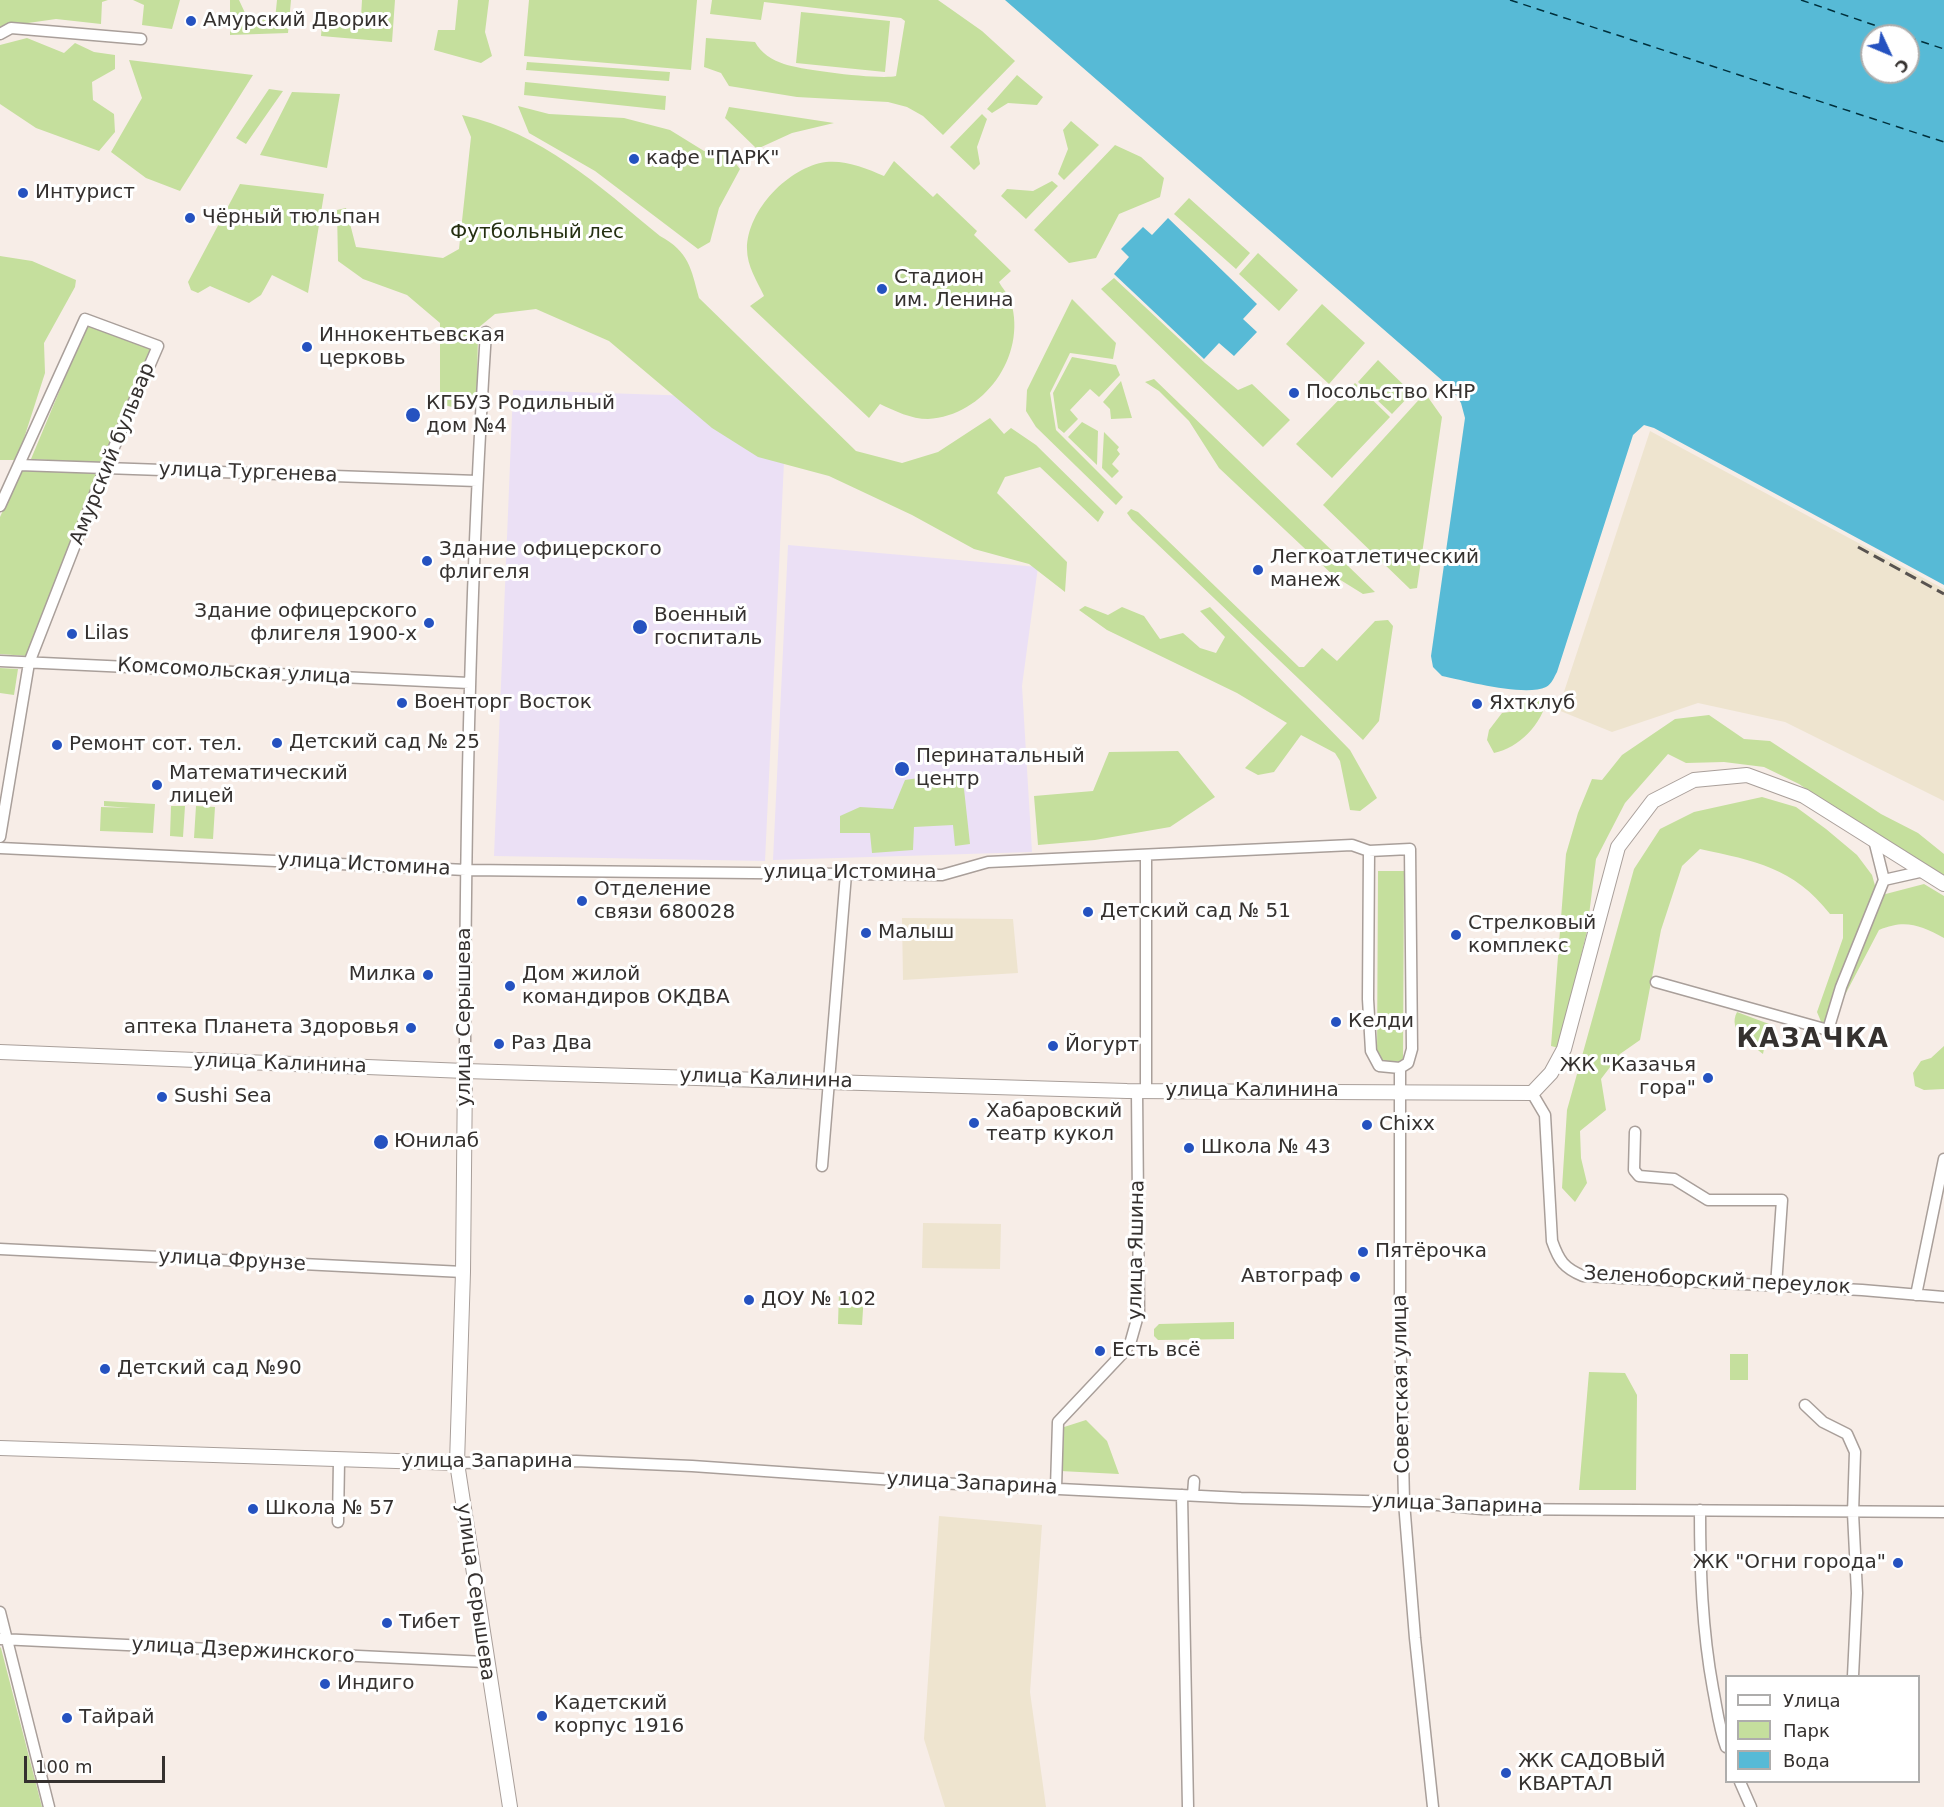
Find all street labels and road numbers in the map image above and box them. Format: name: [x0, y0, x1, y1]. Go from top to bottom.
street label: Амурский бульвар: [65, 359, 161, 549]
street label: улица Тургенева: [158, 458, 338, 488]
street label: Комсомольская улица: [117, 654, 351, 690]
street label: улица Истомина: [277, 848, 451, 882]
street label: улица Истомина: [763, 861, 937, 885]
street label: улица Серышева: [453, 927, 477, 1107]
street label: улица Калинина: [193, 1049, 367, 1079]
street label: улица Калинина: [679, 1064, 853, 1094]
street label: улица Калинина: [1165, 1079, 1339, 1103]
street label: улица Яшина: [1124, 1180, 1150, 1320]
street label: улица Фрунзе: [158, 1245, 306, 1277]
street label: Зеленоборский переулок: [1583, 1262, 1851, 1300]
street label: Советская улица: [1388, 1294, 1416, 1474]
street label: улица Запарина: [401, 1450, 573, 1474]
street label: улица Запарина: [886, 1468, 1058, 1500]
street label: улица Запарина: [1371, 1490, 1543, 1520]
street label: улица Серышева: [451, 1502, 499, 1682]
street label: улица Дзержинского: [131, 1633, 355, 1669]

